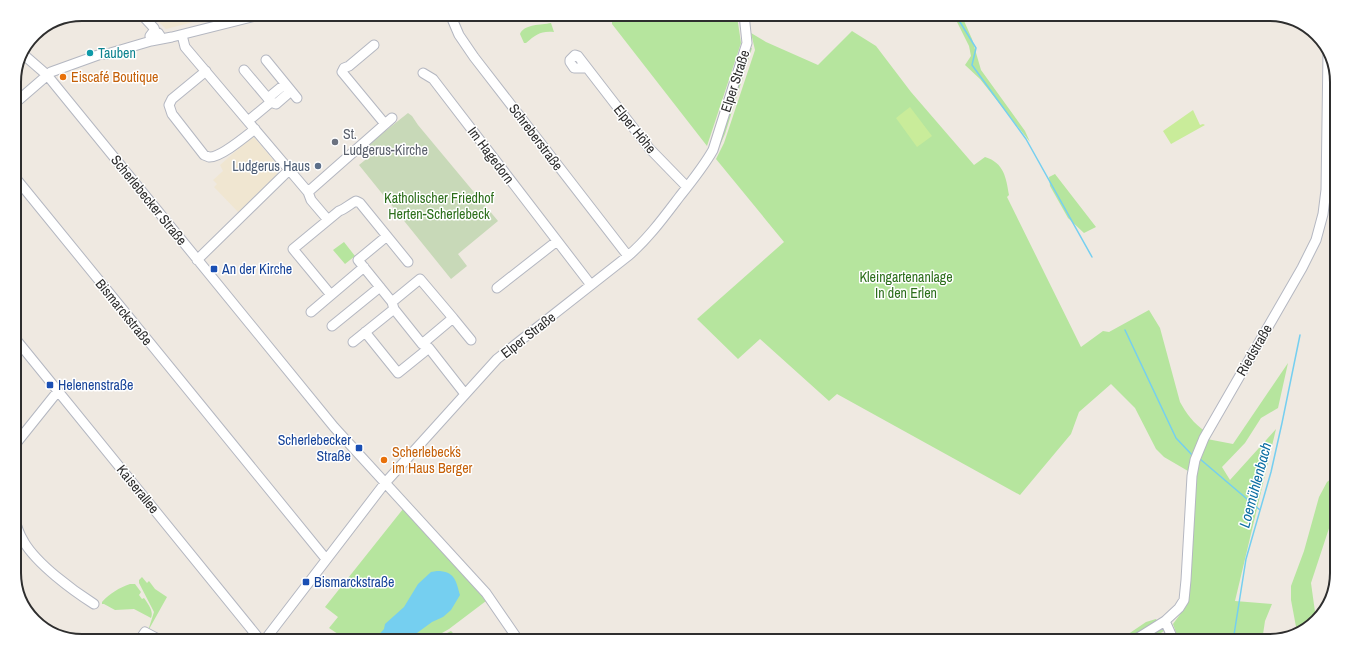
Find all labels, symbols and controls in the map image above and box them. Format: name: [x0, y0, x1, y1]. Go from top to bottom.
place label: Tauben: [98, 44, 136, 62]
marker: Tauben: [85, 48, 95, 58]
street label: Elper Straße: [716, 48, 754, 114]
place label: Eiscafé Boutique: [71, 68, 158, 86]
marker: Eiscafé Boutique: [58, 72, 68, 82]
street label: Schreberstraße: [505, 100, 567, 174]
street label: Elper Höhe: [610, 101, 660, 157]
street label: Im Hagedorn: [464, 123, 518, 187]
place label: St. Ludgerus-Kirche: [343, 125, 428, 159]
marker: St. Ludgerus-Kirche: [330, 137, 340, 147]
street label: Scherlebecker Straße: [107, 151, 191, 249]
place label: Ludgerus Haus: [232, 157, 310, 175]
marker: Ludgerus Haus: [313, 161, 323, 171]
park label: Katholischer Friedhof Herten-Scherlebeck: [384, 189, 495, 223]
place label: An der Kirche: [221, 260, 292, 278]
marker: An der Kirche: [209, 264, 219, 274]
park label: Kleingartenanlage In den Erlen: [859, 268, 953, 302]
street label: Bismarckstraße: [92, 275, 156, 349]
street label: Elper Straße: [497, 308, 559, 362]
street label: Riedstraße: [1232, 321, 1276, 379]
place label: Helenenstraße: [58, 376, 133, 394]
marker: Helenenstraße: [45, 380, 55, 390]
place label: Scherlebecker Straße: [278, 431, 351, 465]
water label: Loemühlenbach: [1234, 440, 1277, 530]
marker: Scherlebecker Straße: [354, 443, 364, 453]
place label: Scherlebeck´s im Haus Berger: [392, 443, 473, 477]
marker: Scherlebeck´s im Haus Berger: [379, 455, 389, 465]
street label: Kaiserallee: [113, 461, 163, 517]
place label: Bismarckstraße: [314, 573, 394, 591]
marker: Bismarckstraße: [301, 577, 311, 587]

